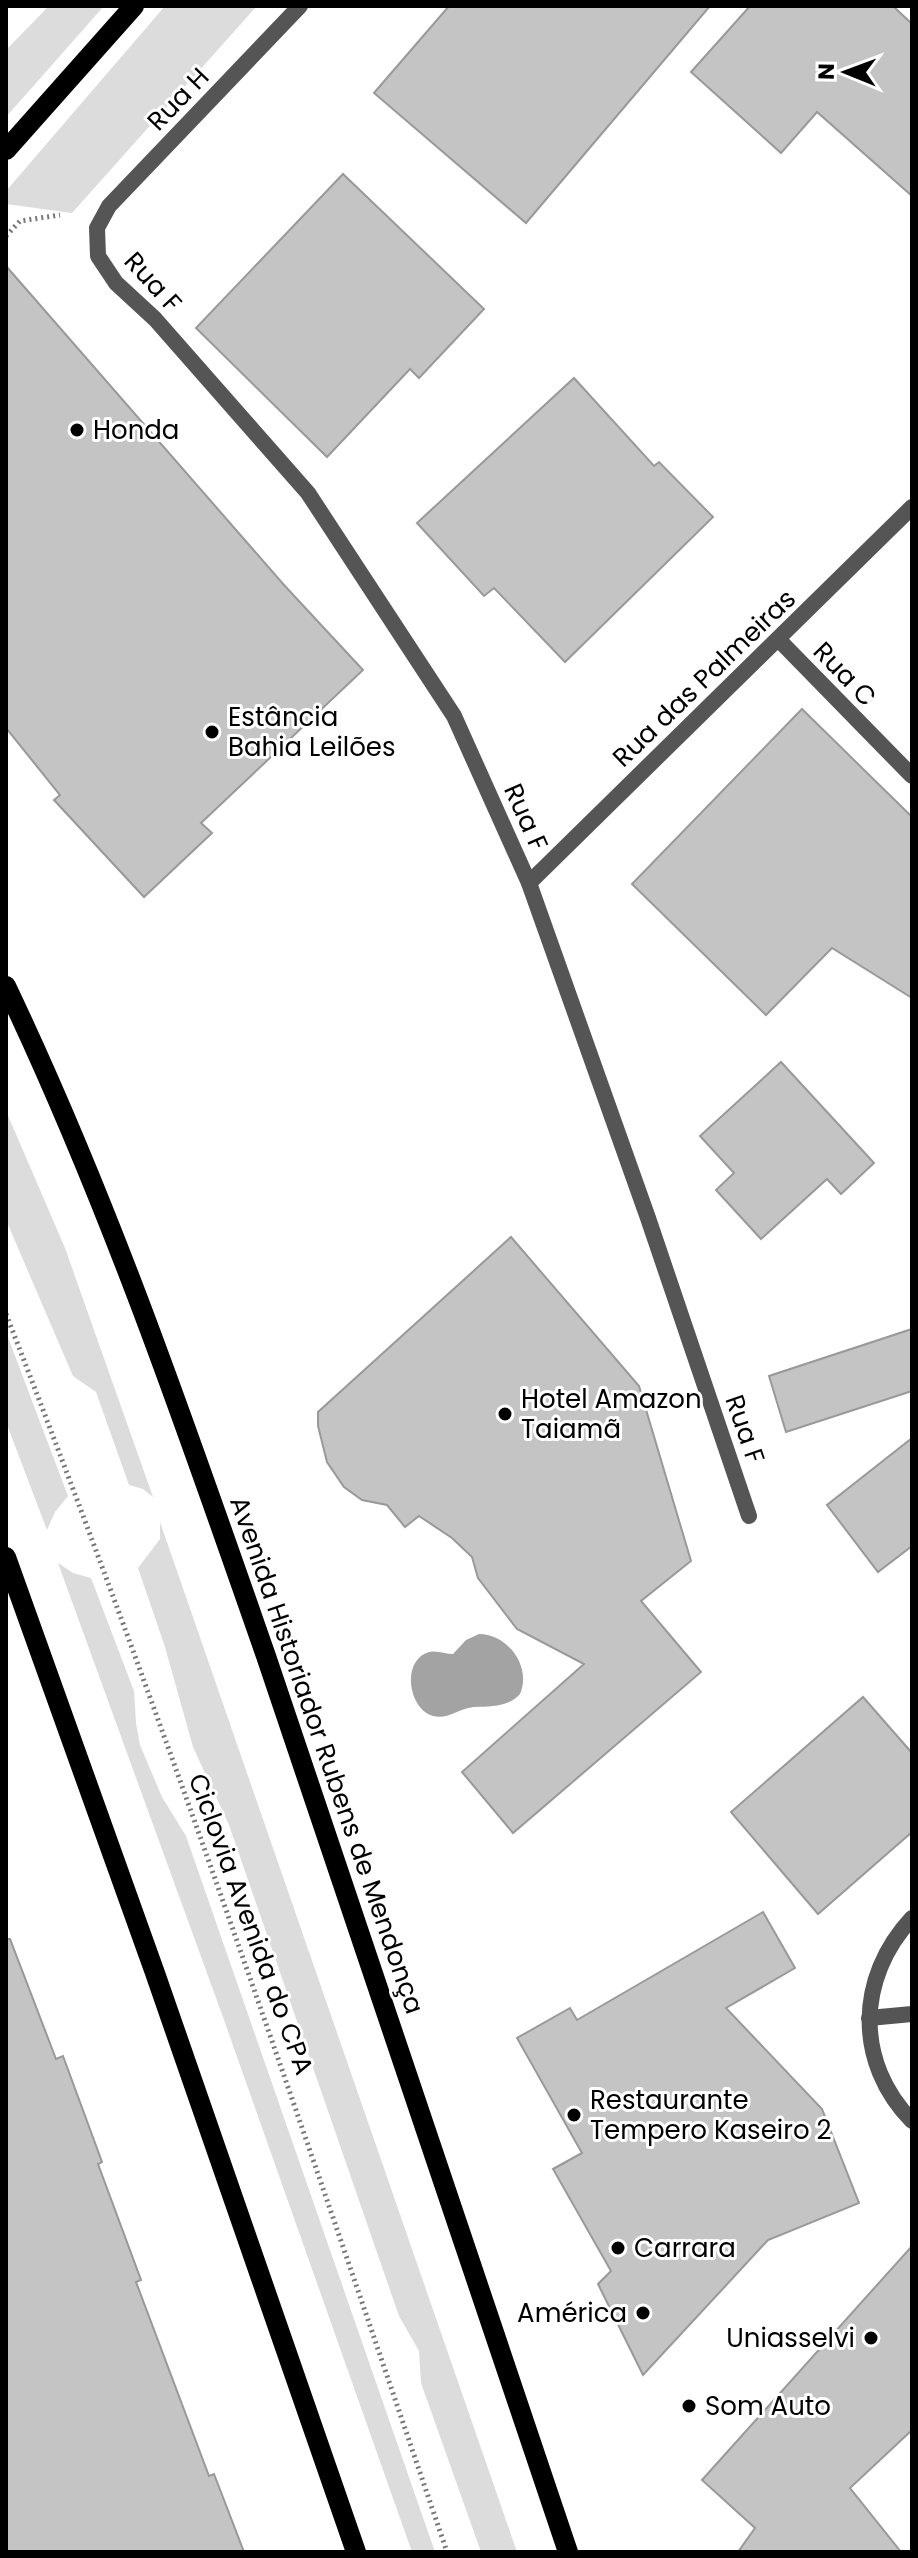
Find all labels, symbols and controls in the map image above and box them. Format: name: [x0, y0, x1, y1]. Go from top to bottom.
north arrow: [806, 32, 886, 112]
street label: Rua H: [139, 60, 217, 138]
text: N: [811, 63, 842, 80]
street label: Rua F: [116, 244, 190, 320]
place label: Honda: [93, 412, 179, 448]
marker: Honda: [68, 421, 86, 439]
street label: Rua das Palmeiras: [605, 581, 803, 775]
street label: Rua C: [805, 634, 885, 714]
place label: Estância Bahia Leilões: [228, 699, 396, 765]
marker: Estância Bahia Leilões: [203, 723, 221, 741]
street label: Rua F: [495, 778, 557, 856]
place label: Hotel Amazon Taiamã: [521, 1381, 702, 1447]
street label: Rua F: [717, 1390, 773, 1468]
marker: Hotel Amazon Taiamã: [496, 1405, 514, 1423]
street label: Avenida Historiador Rubens de Mendonça: [221, 1491, 433, 2019]
street label: Ciclovia Avenida do CPA: [180, 1768, 322, 2080]
place label: Restaurante Tempero Kaseiro 2: [590, 2082, 831, 2148]
marker: Restaurante Tempero Kaseiro 2: [565, 2106, 583, 2124]
place label: Carrara: [634, 2230, 736, 2266]
marker: Carrara: [609, 2239, 627, 2257]
place label: América: [517, 2295, 627, 2331]
marker: América: [634, 2304, 652, 2322]
place label: Uniasselvi: [726, 2320, 855, 2356]
marker: Uniasselvi: [862, 2329, 880, 2347]
place label: Som Auto: [705, 2388, 831, 2424]
marker: Som Auto: [680, 2397, 698, 2415]

